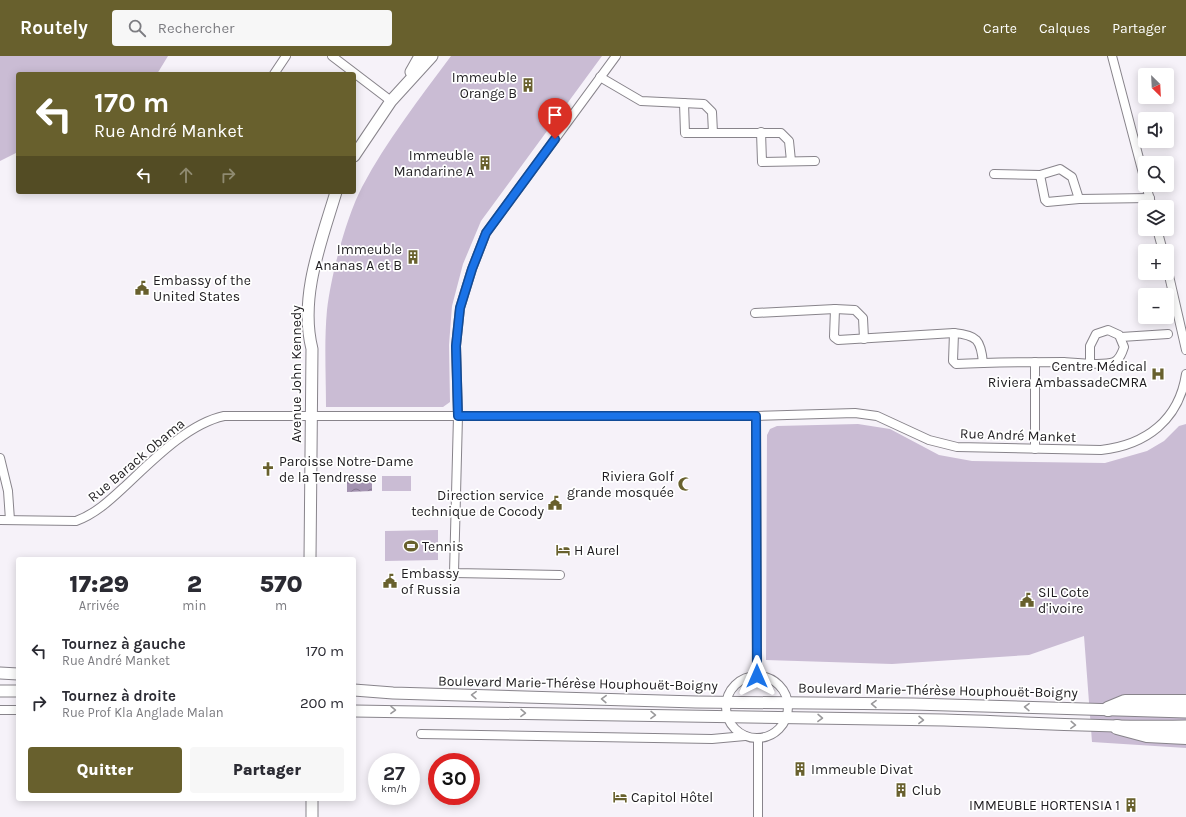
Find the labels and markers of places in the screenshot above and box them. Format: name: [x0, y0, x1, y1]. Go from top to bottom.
place label: Immeuble Orange B: [452, 69, 517, 102]
building icon: Immeuble Orange B: [520, 77, 536, 93]
pin: [538, 98, 572, 139]
place label: Immeuble Mandarine A: [394, 147, 474, 180]
building icon: Immeuble Mandarine A: [477, 155, 493, 171]
place label: Immeuble Ananas A et B: [315, 241, 402, 274]
building icon: Immeuble Ananas A et B: [405, 249, 421, 265]
place label: Embassy of the United States: [153, 272, 251, 305]
public building icon: Embassy of the United States: [134, 280, 150, 296]
place label: Centre Médical Riviera AmbassadeCMRA: [988, 358, 1147, 391]
hospital icon: Centre Médical Riviera AmbassadeCMRA: [1150, 366, 1166, 382]
place label: Paroisse Notre-Dame de la Tendresse: [279, 453, 413, 486]
church icon: Paroisse Notre-Dame de la Tendresse: [260, 461, 276, 477]
place label: Riviera Golf grande mosquée: [567, 468, 674, 501]
mosque icon: Riviera Golf grande mosquée: [677, 476, 693, 492]
place label: Direction service technique de Cocody: [411, 487, 544, 520]
public building icon: Direction service technique de Cocody: [547, 495, 563, 511]
sports icon: Tennis: [403, 538, 419, 554]
place label: Tennis: [422, 538, 464, 555]
hotel icon: H Aurel: [555, 542, 571, 558]
place label: H Aurel: [574, 542, 619, 559]
place label: Embassy of Russia: [401, 565, 460, 598]
public building icon: Embassy of Russia: [382, 573, 398, 589]
place label: SIL Cote d'ivoire: [1038, 584, 1089, 617]
public building icon: SIL Cote d'ivoire: [1019, 592, 1035, 608]
building icon: Immeuble Divat: [792, 761, 808, 777]
place label: Immeuble Divat: [811, 761, 913, 778]
building icon: Club: [893, 782, 909, 798]
place label: Club: [912, 782, 941, 799]
hotel icon: Capitol Hôtel: [612, 789, 628, 805]
place label: Capitol Hôtel: [631, 789, 713, 806]
place label: IMMEUBLE HORTENSIA 1: [969, 797, 1120, 814]
building icon: IMMEUBLE HORTENSIA 1: [1123, 797, 1139, 813]

